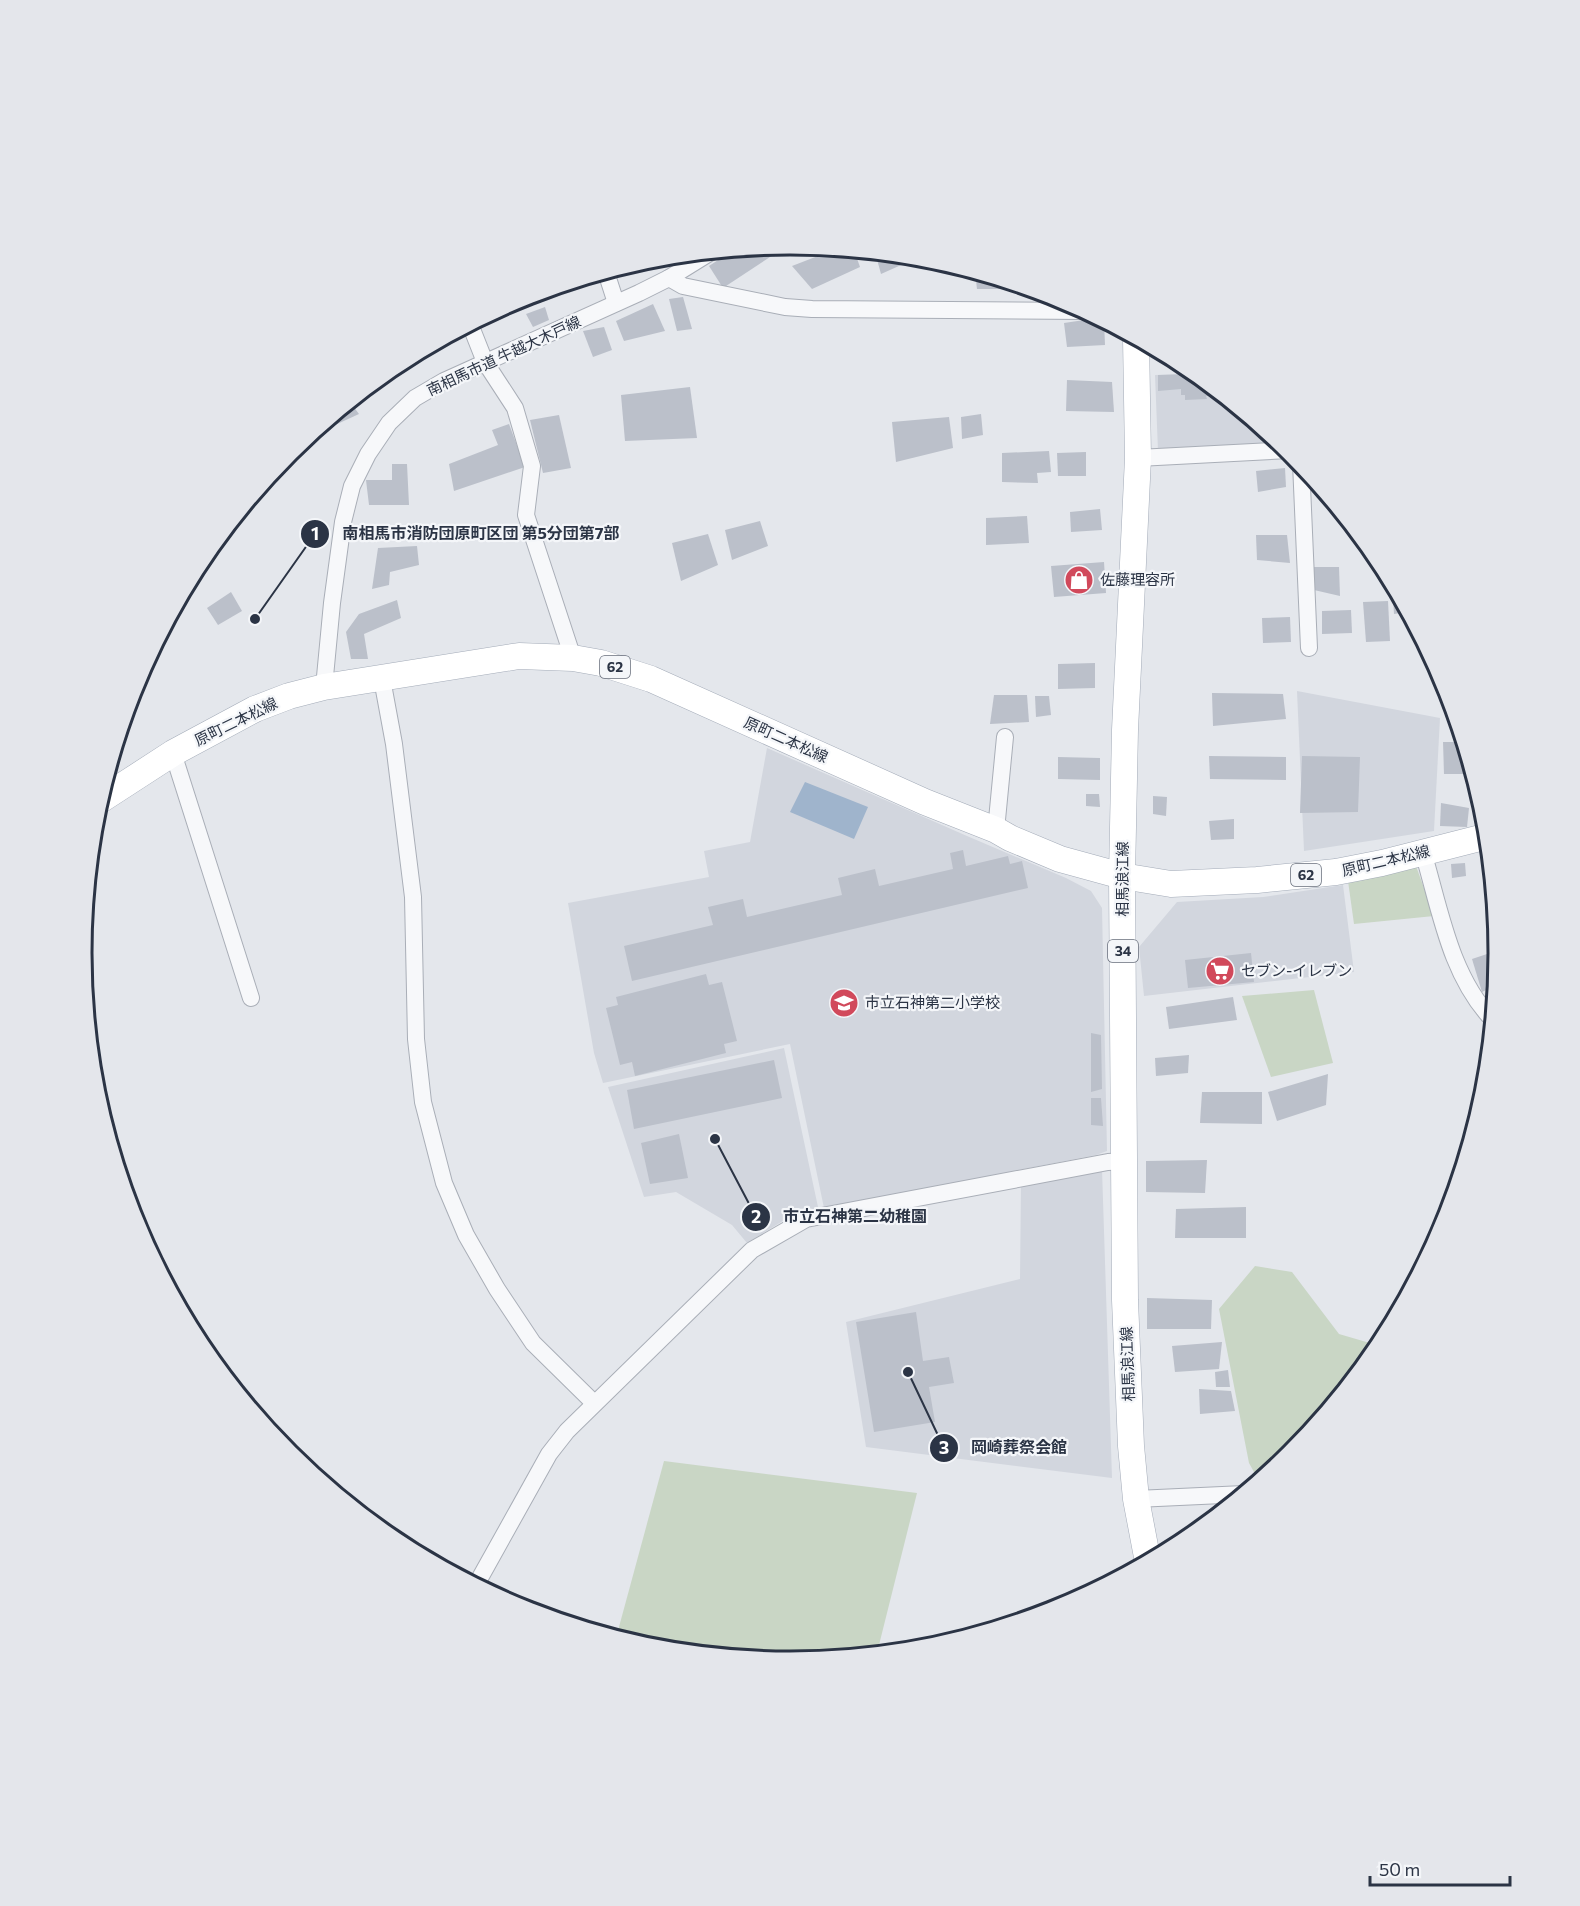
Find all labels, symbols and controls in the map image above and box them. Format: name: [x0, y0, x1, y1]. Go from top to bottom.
street label: 南相馬市道 牛越大木戸線: [424, 311, 583, 399]
callout: 南相馬市消防団原町区団 第5分団第7部: [300, 517, 631, 551]
text: 1: [311, 522, 319, 544]
text: 南相馬市消防団原町区団 第5分団第7部: [342, 523, 620, 542]
shop icon: 佐藤理容所: [1063, 564, 1095, 596]
place label: 佐藤理容所: [1100, 570, 1175, 588]
road number: 62: [600, 656, 630, 678]
street label: 原町二本松線: [191, 693, 280, 749]
street label: 原町二本松線: [742, 713, 831, 766]
street label: 相馬浪江線: [1113, 841, 1131, 917]
street label: 原町二本松線: [1340, 841, 1432, 879]
road number: 62: [1291, 864, 1321, 886]
road number: 34: [1108, 940, 1138, 962]
supermarket icon: セブン-イレブン: [1204, 955, 1236, 987]
place label: セブン-イレブン: [1241, 961, 1352, 979]
school or university icon: 市立石神第二小学校: [828, 987, 860, 1019]
place label: 市立石神第二小学校: [865, 993, 1000, 1011]
callout: 市立石神第二幼稚園: [741, 1200, 939, 1234]
text: 2: [751, 1205, 761, 1227]
text: 市立石神第二幼稚園: [783, 1206, 927, 1225]
street label: 相馬浪江線: [1117, 1326, 1137, 1402]
callout: 岡崎葬祭会館: [929, 1431, 1079, 1465]
text: 3: [939, 1436, 949, 1458]
text: 岡崎葬祭会館: [971, 1437, 1067, 1456]
scale bar: [1370, 1849, 1510, 1887]
text: 50 m: [1379, 1858, 1420, 1880]

